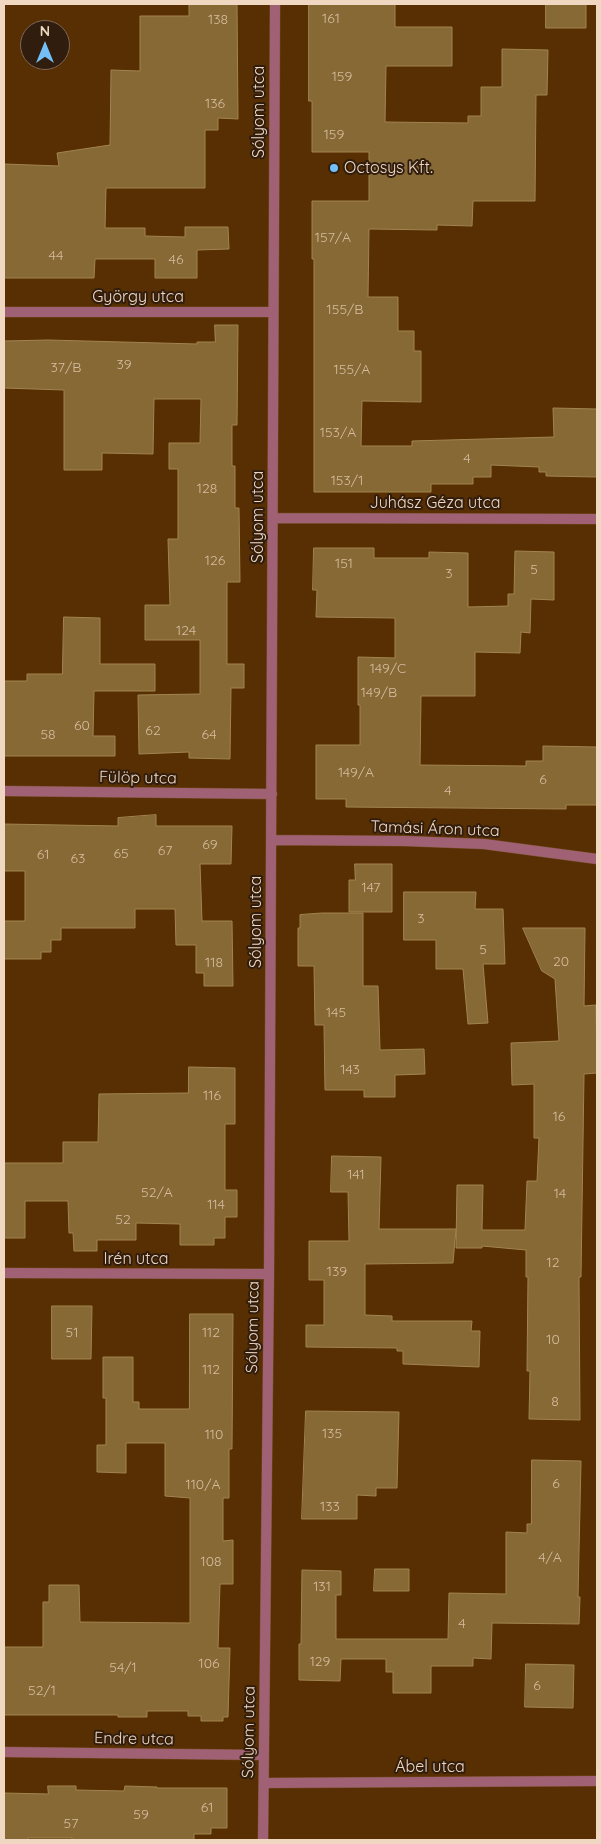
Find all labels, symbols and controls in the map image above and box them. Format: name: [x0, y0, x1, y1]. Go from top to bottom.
house number: 161: [322, 11, 340, 27]
house number: 138: [208, 12, 228, 28]
north arrow: [20, 20, 70, 70]
text: N: [40, 22, 50, 40]
street label: Sólyom utca: [249, 66, 269, 158]
house number: 159: [332, 69, 352, 85]
house number: 136: [205, 96, 225, 112]
house number: 159: [324, 127, 344, 143]
place label: Octosys Kft.: [344, 158, 433, 178]
marker: Octosys Kft.: [328, 162, 340, 174]
house number: 157/A: [315, 230, 351, 246]
house number: 44: [49, 248, 63, 264]
house number: 46: [169, 252, 183, 268]
street label: György utca: [92, 287, 184, 307]
house number: 155/B: [327, 302, 363, 318]
house number: 39: [116, 357, 132, 373]
house number: 37/B: [51, 360, 81, 376]
house number: 155/A: [334, 362, 370, 378]
house number: 153/A: [320, 425, 356, 441]
house number: 4: [463, 451, 471, 467]
street label: Sólyom utca: [248, 471, 268, 563]
house number: 153/1: [331, 473, 363, 489]
house number: 128: [197, 481, 217, 497]
street label: Juhász Géza utca: [370, 493, 500, 513]
house number: 126: [205, 553, 225, 569]
house number: 151: [335, 556, 353, 572]
house number: 5: [530, 562, 538, 578]
house number: 3: [445, 566, 453, 582]
house number: 124: [176, 623, 196, 639]
house number: 149/C: [370, 661, 406, 677]
house number: 149/B: [361, 685, 397, 701]
house number: 60: [74, 718, 90, 734]
house number: 62: [145, 723, 161, 739]
house number: 58: [40, 727, 56, 743]
house number: 64: [201, 727, 217, 743]
house number: 149/A: [338, 765, 374, 781]
street label: Fülöp utca: [99, 768, 177, 788]
house number: 6: [539, 772, 547, 788]
house number: 4: [444, 783, 452, 799]
street label: Tamási Áron utca: [370, 817, 500, 841]
house number: 69: [202, 837, 218, 853]
house number: 67: [158, 843, 172, 859]
house number: 65: [113, 846, 129, 862]
house number: 61: [37, 847, 49, 863]
house number: 63: [71, 851, 85, 867]
street label: Sólyom utca: [246, 876, 266, 968]
house number: 147: [361, 880, 381, 896]
house number: 3: [417, 911, 425, 927]
house number: 5: [479, 942, 487, 958]
house number: 20: [553, 954, 569, 970]
house number: 118: [205, 955, 223, 971]
house number: 145: [326, 1005, 346, 1021]
house number: 143: [340, 1062, 360, 1078]
house number: 116: [203, 1088, 221, 1104]
house number: 16: [553, 1109, 565, 1125]
house number: 141: [347, 1167, 365, 1183]
house number: 52/A: [141, 1185, 173, 1201]
house number: 14: [554, 1186, 566, 1202]
house number: 114: [207, 1197, 225, 1213]
house number: 52: [115, 1212, 131, 1228]
street label: Irén utca: [104, 1249, 168, 1269]
house number: 12: [547, 1255, 559, 1271]
house number: 139: [327, 1264, 347, 1280]
street label: Sólyom utca: [243, 1281, 263, 1373]
house number: 51: [66, 1325, 78, 1341]
house number: 112: [202, 1325, 220, 1341]
house number: 10: [546, 1332, 560, 1348]
house number: 112: [202, 1362, 220, 1378]
house number: 8: [551, 1394, 559, 1410]
house number: 135: [322, 1426, 342, 1442]
house number: 110: [205, 1427, 223, 1443]
house number: 6: [552, 1476, 560, 1492]
house number: 110/A: [185, 1477, 221, 1493]
house number: 133: [320, 1499, 340, 1515]
house number: 4/A: [538, 1550, 562, 1566]
house number: 108: [200, 1554, 222, 1570]
house number: 131: [313, 1579, 331, 1595]
house number: 4: [458, 1616, 466, 1632]
house number: 129: [310, 1654, 330, 1670]
house number: 106: [198, 1656, 220, 1672]
house number: 54/1: [109, 1660, 137, 1676]
house number: 6: [533, 1678, 541, 1694]
house number: 52/1: [28, 1683, 56, 1699]
street label: Sólyom utca: [239, 1686, 259, 1778]
street label: Endre utca: [94, 1729, 174, 1749]
street label: Ábel utca: [395, 1757, 465, 1777]
house number: 61: [201, 1800, 213, 1816]
house number: 59: [133, 1807, 149, 1823]
house number: 57: [64, 1816, 78, 1832]

